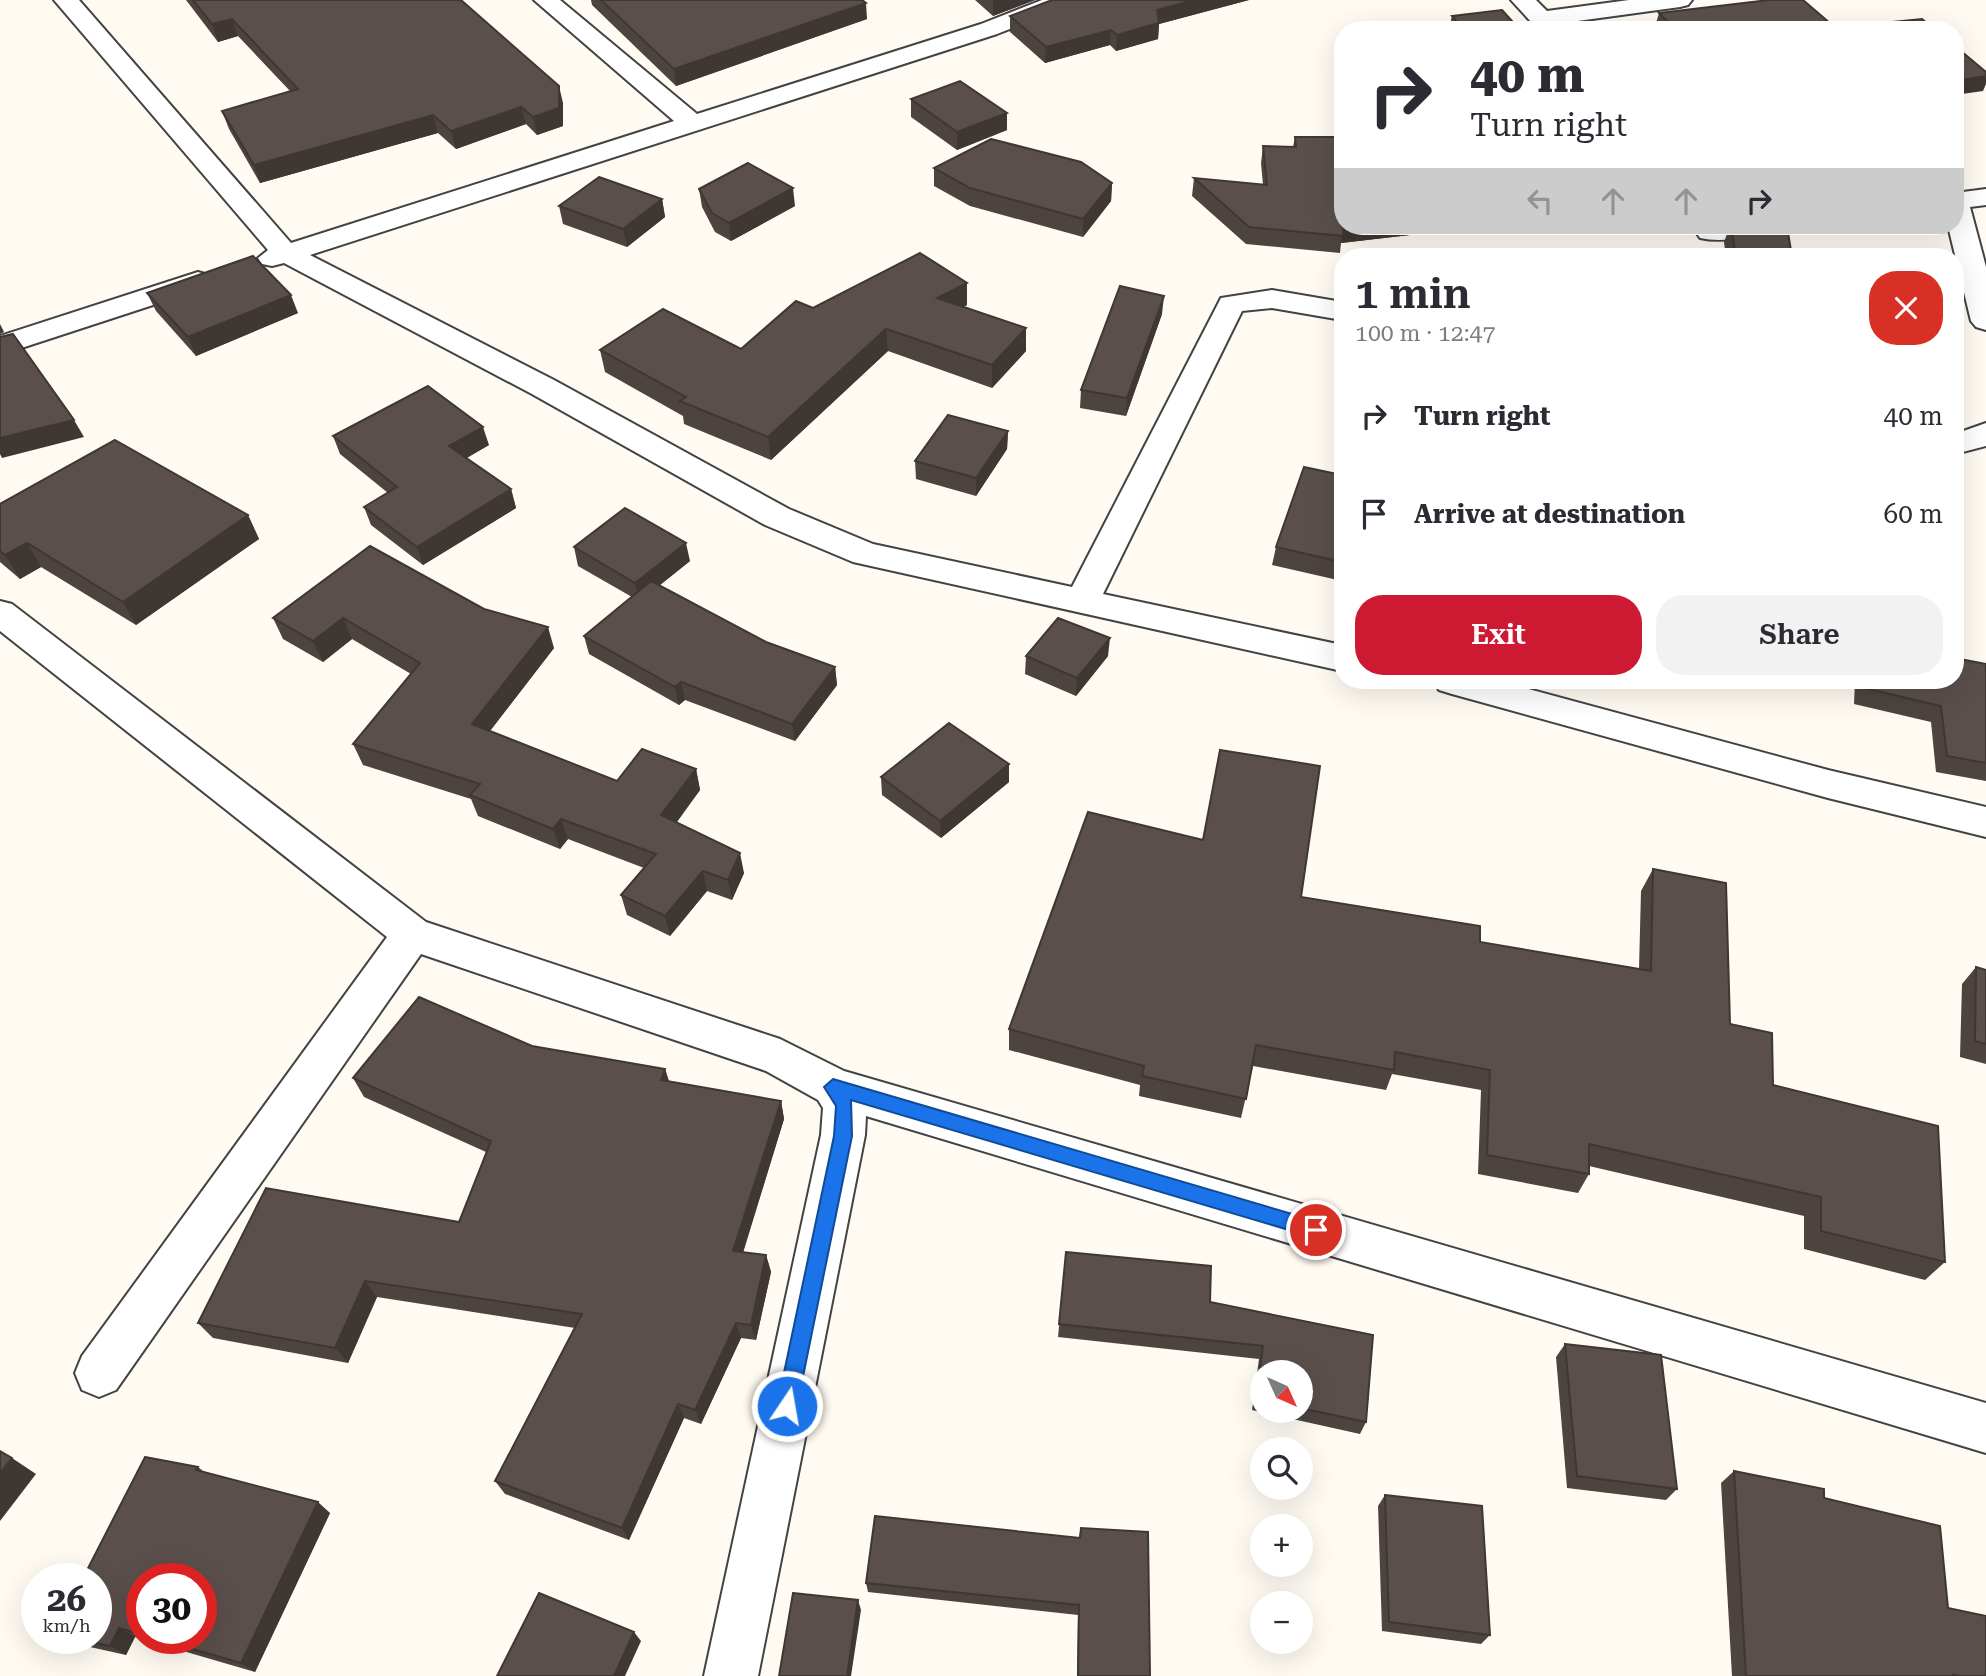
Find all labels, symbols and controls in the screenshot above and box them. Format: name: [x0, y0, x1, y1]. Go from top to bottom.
text: 40 m: [1470, 47, 1585, 104]
icon: right: [1355, 49, 1446, 140]
text: Turn right: [1470, 106, 1627, 144]
icon: left: [1521, 182, 1559, 220]
icon: ahead: [1594, 182, 1632, 220]
icon: ahead: [1667, 182, 1705, 220]
icon: right: [1740, 182, 1778, 220]
text: 1 min: [1355, 269, 1471, 318]
button: close: [1869, 271, 1943, 345]
text: 100 m · 12:47: [1355, 320, 1495, 347]
icon: right: [1355, 397, 1393, 435]
text: Turn right: [1414, 401, 1550, 431]
text: 40 m: [1884, 401, 1943, 431]
icon: arrive: [1355, 495, 1393, 533]
text: Arrive at destination: [1414, 499, 1685, 529]
text: 60 m: [1884, 499, 1943, 529]
button: Exit: [1355, 595, 1642, 675]
button: Share: [1656, 595, 1943, 675]
pin: [1286, 1200, 1346, 1260]
icon: arrive: [1297, 1211, 1335, 1249]
north arrow: [1250, 1360, 1312, 1423]
map controls: [1250, 1360, 1313, 1654]
position arrow: [750, 1369, 824, 1443]
button: search: [1250, 1437, 1313, 1500]
button: +: [1250, 1514, 1313, 1577]
speed limit sign: 30: [126, 1563, 217, 1654]
text: 26: [47, 1579, 86, 1620]
button: −: [1250, 1591, 1313, 1654]
text: km/h: [42, 1615, 91, 1636]

